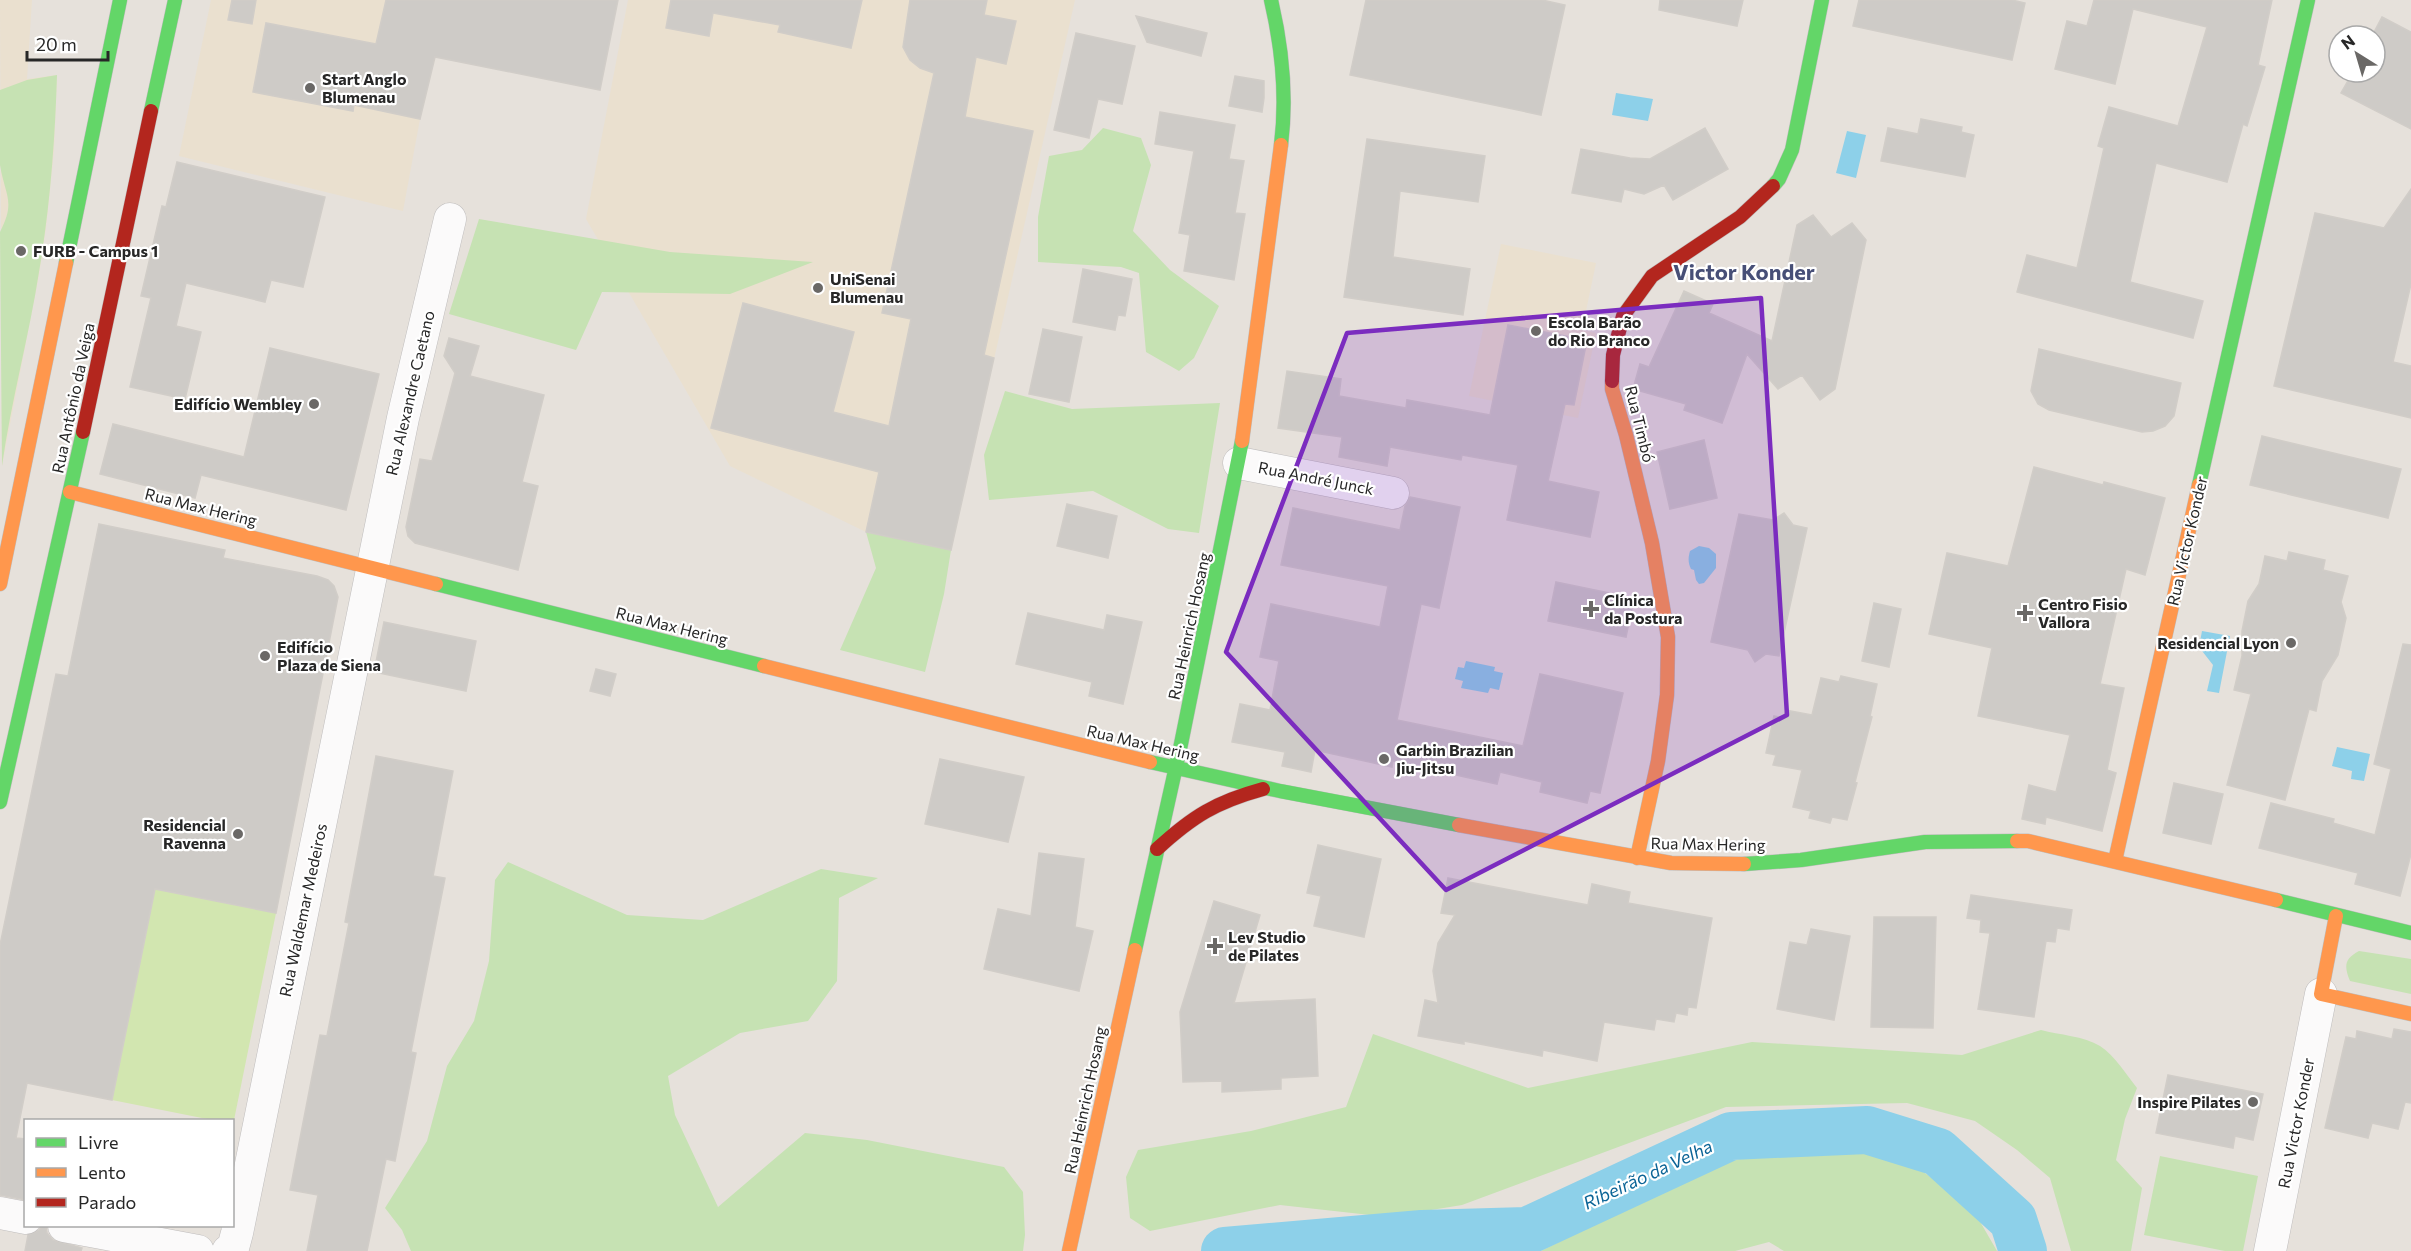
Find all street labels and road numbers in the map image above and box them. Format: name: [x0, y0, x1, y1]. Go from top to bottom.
street label: Rua Alexandre Caetano: [381, 309, 438, 477]
street label: Rua Antônio da Veiga: [47, 321, 98, 475]
street label: Rua Timbó: [1622, 384, 1659, 464]
street label: Rua André Junck: [1257, 457, 1376, 498]
street label: Rua Victor Konder: [2162, 474, 2211, 608]
street label: Rua Max Hering: [143, 483, 259, 530]
street label: Rua Heinrich Hosang: [1164, 550, 1213, 701]
street label: Rua Max Hering: [614, 602, 730, 649]
street label: Rua Max Hering: [1085, 720, 1202, 765]
street label: Rua Waldemar Medeiros: [275, 822, 330, 998]
street label: Rua Max Hering: [1650, 833, 1766, 854]
street label: Rua Heinrich Hosang: [1060, 1024, 1109, 1175]
street label: Rua Victor Konder: [2274, 1055, 2318, 1190]

